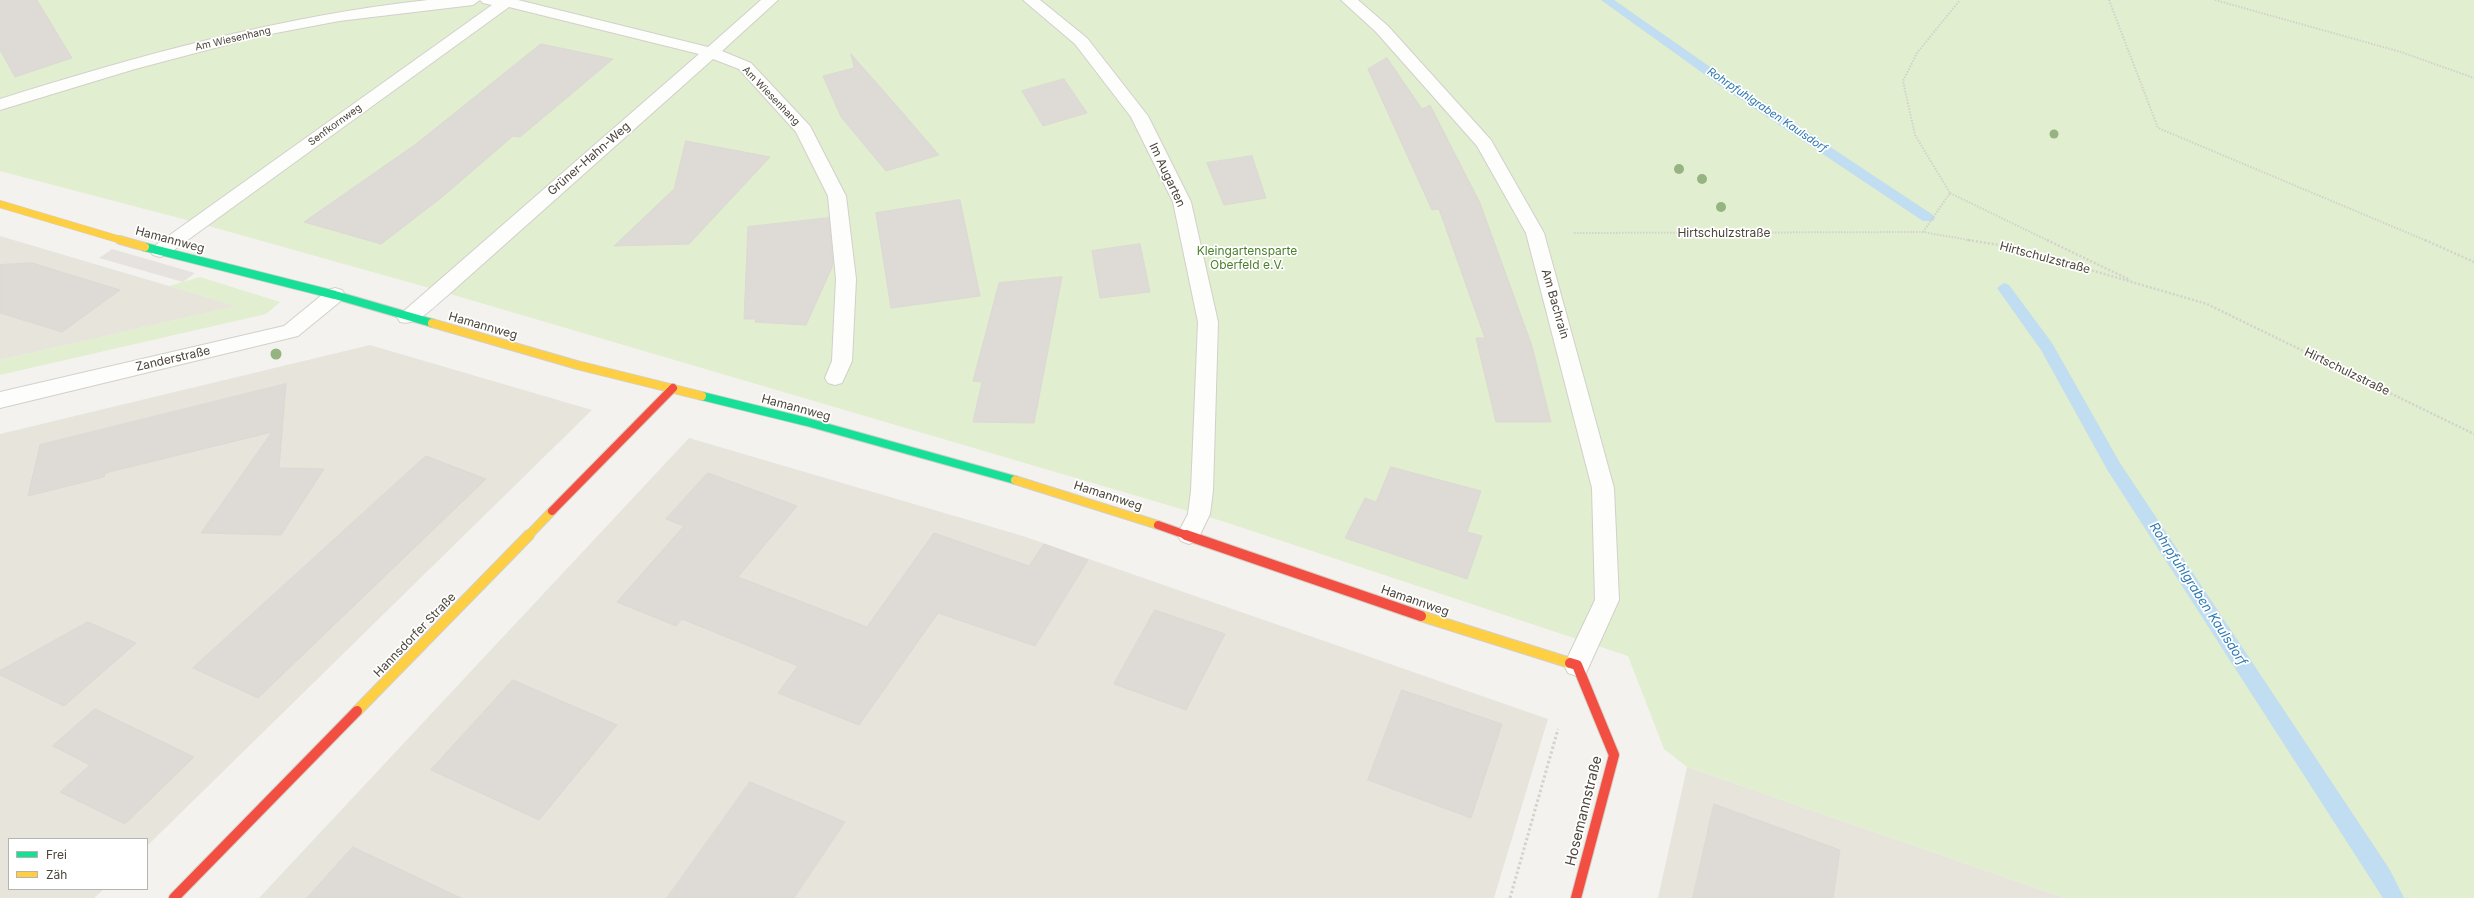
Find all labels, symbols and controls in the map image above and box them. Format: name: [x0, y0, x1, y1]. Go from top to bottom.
street label: Am Wiesenhang: [194, 24, 272, 54]
street label: Am Wiesenhang: [740, 64, 802, 128]
water label: Rohrpfuhlgraben Kaulsdorf: [1705, 65, 1829, 155]
street label: Senfkornweg: [306, 102, 364, 148]
street label: Grüner-Hahn-Weg: [545, 119, 633, 199]
street label: Im Augarten: [1146, 141, 1188, 209]
street label: Hamannweg: [134, 224, 206, 256]
street label: Hirtschulzstraße: [1677, 226, 1771, 240]
street label: Hirtschulzstraße: [1998, 239, 2092, 277]
park label: Kleingartensparte Oberfeld e.V.: [1197, 244, 1297, 272]
street label: Am Bachrain: [1538, 267, 1572, 341]
street label: Hamannweg: [447, 309, 519, 343]
street label: Zanderstraße: [134, 343, 212, 375]
street label: Hirtschulzstraße: [2302, 345, 2392, 399]
street label: Hamannweg: [760, 392, 832, 424]
street label: Hamannweg: [1072, 478, 1144, 514]
water label: Rohrpfuhlgraben Kaulsdorf: [2146, 520, 2250, 668]
street label: Hamannweg: [1379, 583, 1451, 619]
street label: Hannsdorfer Straße: [371, 590, 459, 680]
street label: Hosemannstraße: [1562, 754, 1606, 868]
legend: [8, 838, 148, 890]
text: Frei: [46, 847, 67, 862]
text: Zäh: [46, 867, 67, 882]

